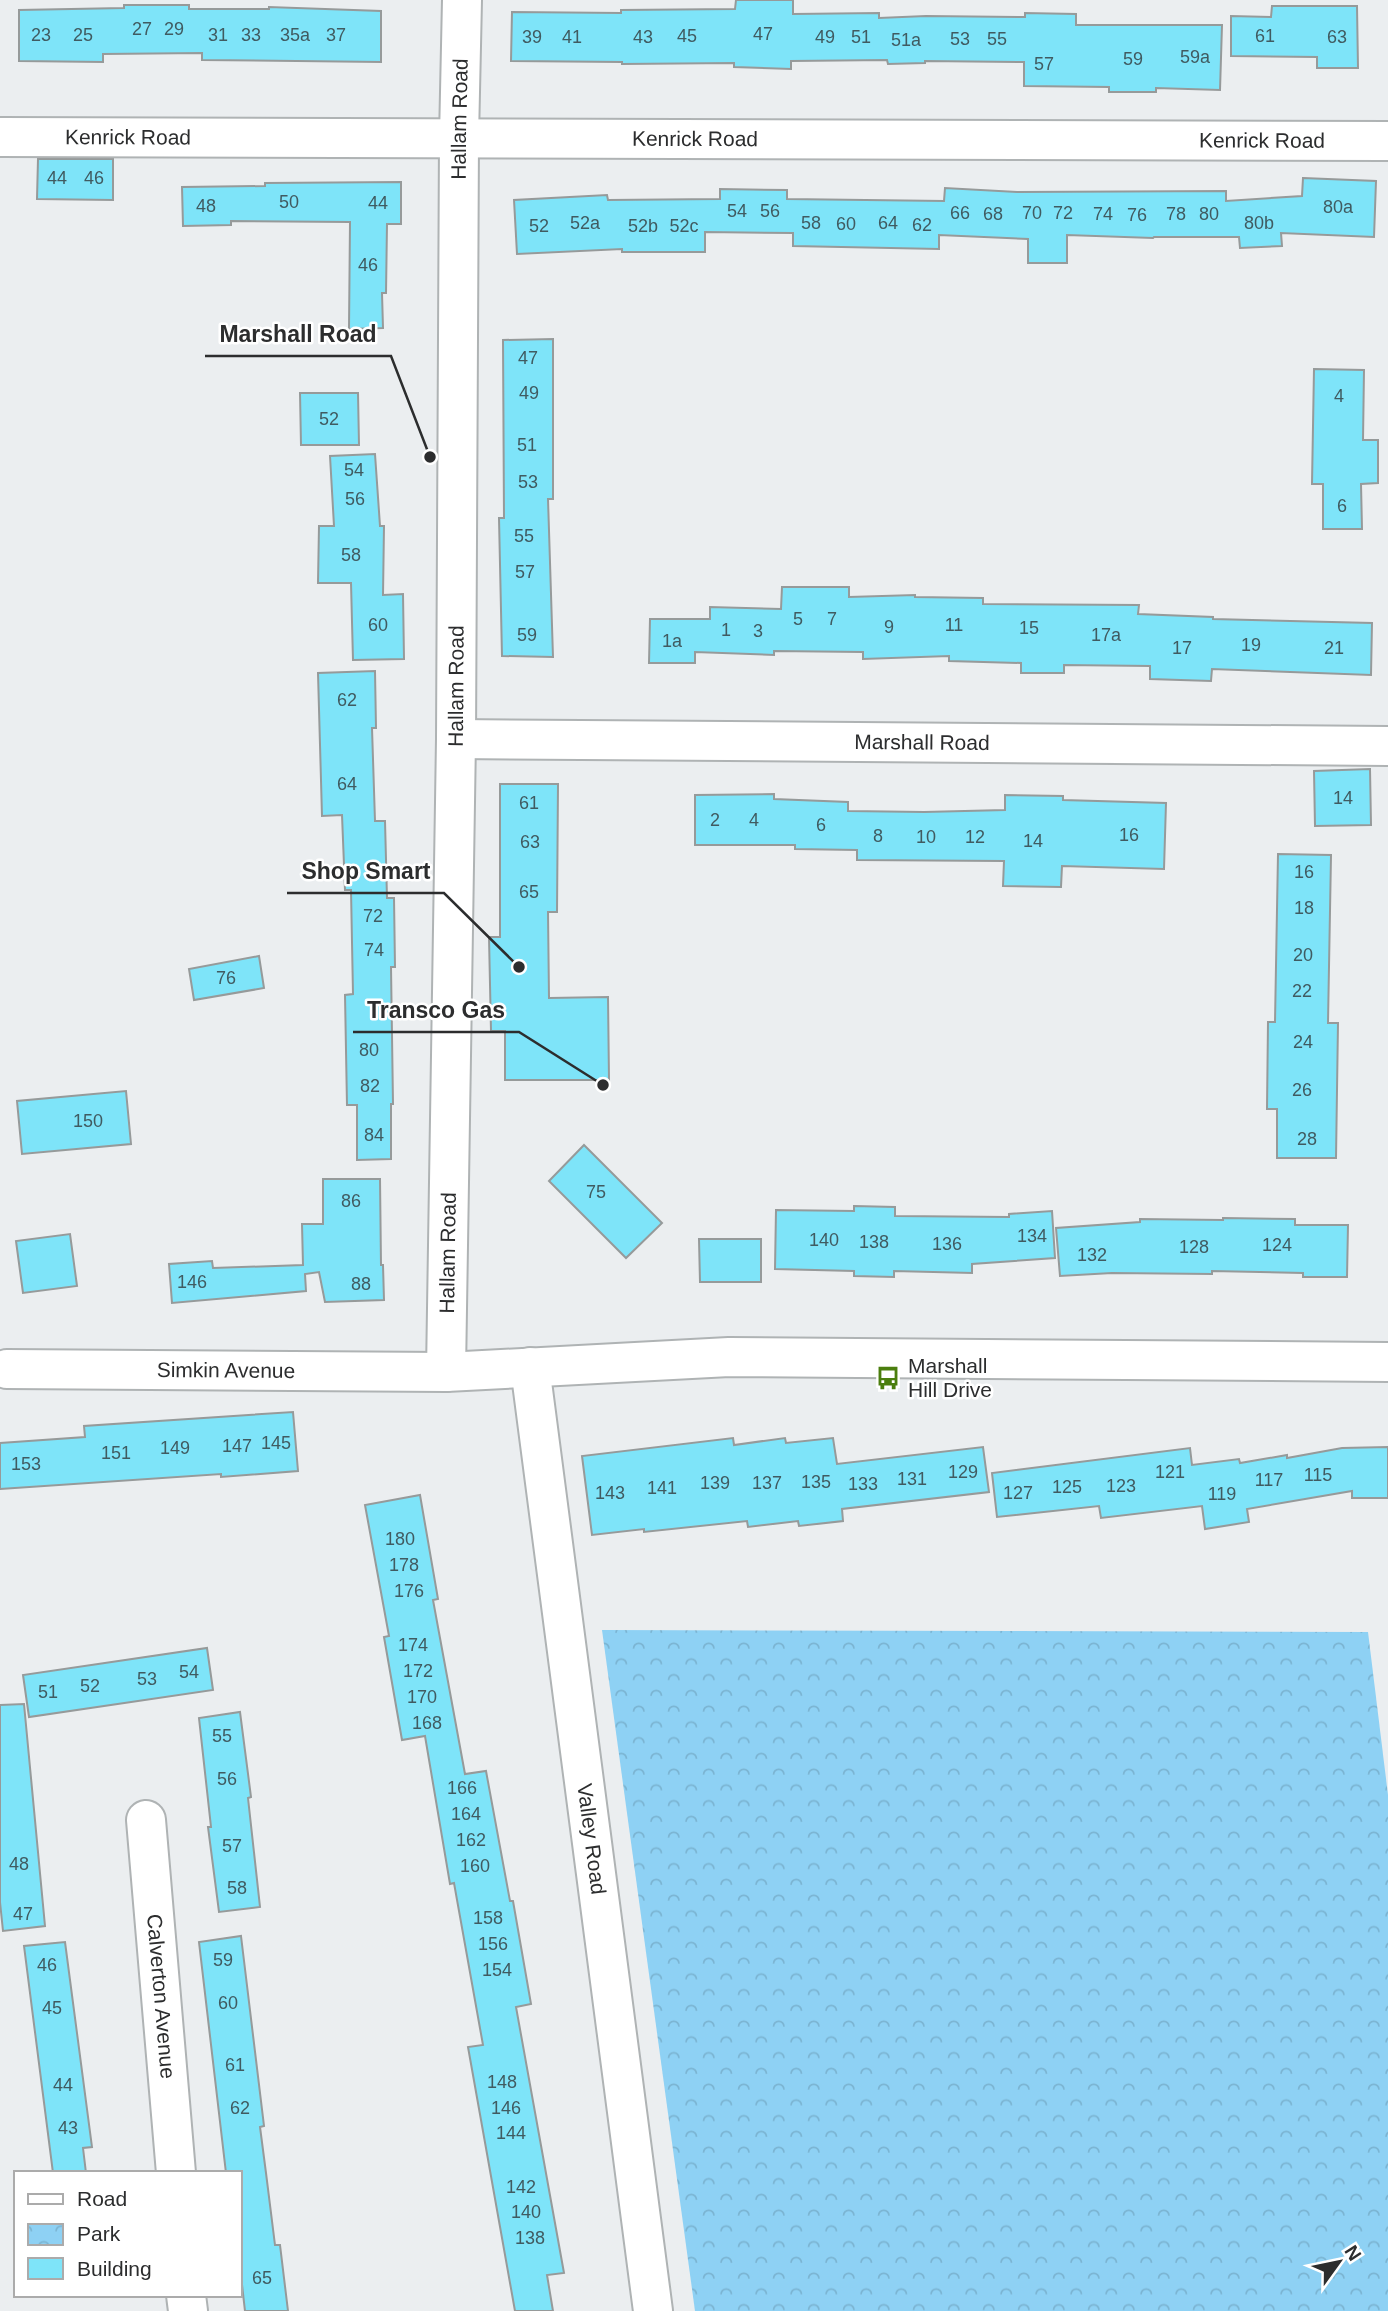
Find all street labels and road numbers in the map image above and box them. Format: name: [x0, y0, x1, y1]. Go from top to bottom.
street label: Hallam Road: [447, 58, 472, 180]
street label: Kenrick Road: [65, 125, 191, 149]
street label: Kenrick Road: [632, 127, 758, 150]
street label: Kenrick Road: [1199, 128, 1325, 152]
street label: Hallam Road: [444, 625, 468, 747]
street label: Marshall Road: [854, 730, 990, 754]
street label: Hallam Road: [435, 1192, 460, 1314]
street label: Simkin Avenue: [157, 1358, 295, 1382]
street label: Valley Road: [573, 1782, 611, 1896]
street label: Calverton Avenue: [143, 1913, 180, 2080]

